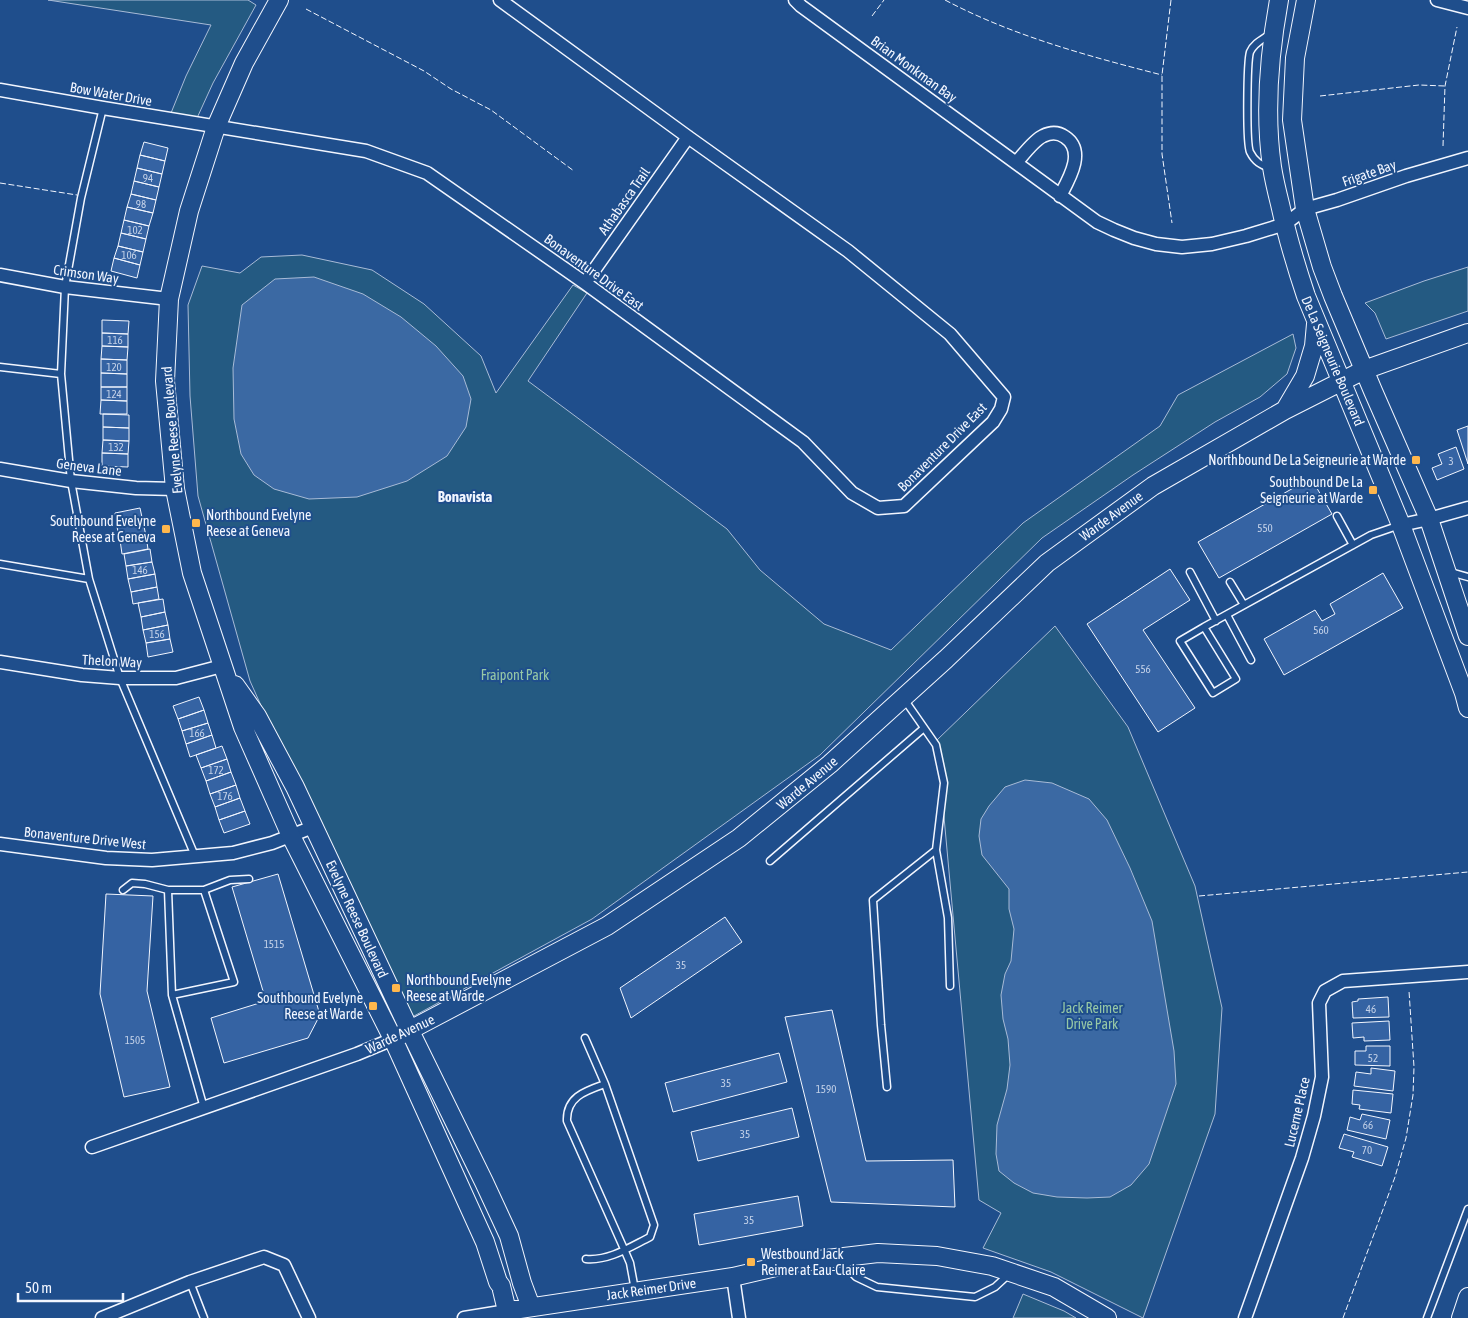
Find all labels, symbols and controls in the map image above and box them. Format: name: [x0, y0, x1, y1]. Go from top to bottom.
street label: Brian Monkman Bay: [868, 32, 960, 106]
street label: Bow Water Drive: [69, 79, 153, 109]
street label: Frigate Bay: [1340, 156, 1398, 190]
street label: Athabasca Trail: [595, 164, 653, 238]
house number: 94: [143, 172, 153, 184]
house number: 98: [136, 198, 146, 210]
house number: 102: [127, 224, 143, 236]
street label: Bonaventure Drive East: [541, 231, 647, 313]
house number: 106: [121, 249, 137, 261]
street label: Crimson Way: [52, 261, 120, 287]
street label: De La Seigneurie Boulevard: [1298, 294, 1368, 428]
house number: 116: [107, 334, 123, 346]
house number: 120: [106, 361, 122, 373]
street label: Evelyne Reese Boulevard: [158, 366, 186, 494]
house number: 124: [106, 388, 122, 400]
street label: Bonaventure Drive East: [894, 399, 990, 495]
house number: 132: [108, 441, 124, 453]
place label: Northbound De La Seigneurie at Warde: [1208, 452, 1406, 468]
marker: Northbound De La Seigneurie at Warde: [1410, 454, 1422, 466]
street label: Geneva Lane: [55, 455, 123, 479]
house number: 3: [1448, 455, 1454, 467]
place label: Southbound De La Seigneurie at Warde: [1260, 474, 1363, 506]
marker: Southbound De La Seigneurie at Warde: [1367, 484, 1379, 496]
district label: Bonavista: [438, 488, 492, 505]
street label: Warde Avenue: [1076, 488, 1146, 544]
place label: Northbound Evelyne Reese at Geneva: [206, 507, 311, 539]
place label: Southbound Evelyne Reese at Geneva: [50, 513, 156, 545]
marker: Northbound Evelyne Reese at Geneva: [190, 517, 202, 529]
house number: 550: [1257, 522, 1273, 534]
marker: Southbound Evelyne Reese at Geneva: [160, 523, 172, 535]
house number: 146: [132, 564, 148, 576]
house number: 560: [1313, 624, 1329, 636]
house number: 156: [149, 628, 165, 640]
street label: Thelon Way: [82, 651, 143, 671]
house number: 556: [1135, 663, 1151, 675]
park label: Fraipont Park: [481, 667, 549, 683]
house number: 166: [189, 727, 205, 739]
street label: Warde Avenue: [773, 753, 841, 813]
house number: 172: [208, 764, 224, 776]
house number: 176: [217, 790, 233, 802]
street label: Bonaventure Drive West: [23, 824, 147, 852]
street label: Evelyne Reese Boulevard: [323, 858, 391, 980]
house number: 1515: [264, 938, 284, 950]
house number: 35: [676, 959, 686, 971]
place label: Northbound Evelyne Reese at Warde: [406, 972, 511, 1004]
marker: Northbound Evelyne Reese at Warde: [390, 982, 402, 994]
place label: Southbound Evelyne Reese at Warde: [257, 990, 363, 1022]
marker: Southbound Evelyne Reese at Warde: [367, 1000, 379, 1012]
park label: Jack Reimer Drive Park: [1061, 1000, 1124, 1032]
house number: 46: [1366, 1003, 1376, 1015]
street label: Warde Avenue: [363, 1011, 437, 1057]
house number: 1505: [125, 1034, 145, 1046]
house number: 52: [1368, 1052, 1378, 1064]
street label: Lucerne Place: [1281, 1075, 1313, 1149]
house number: 35: [721, 1077, 731, 1089]
house number: 1590: [816, 1083, 836, 1095]
house number: 66: [1363, 1119, 1373, 1131]
house number: 35: [740, 1128, 750, 1140]
house number: 70: [1362, 1144, 1372, 1156]
house number: 35: [744, 1214, 754, 1226]
place label: Westbound Jack Reimer at Eau-Claire: [761, 1246, 865, 1278]
marker: Westbound Jack Reimer at Eau-Claire: [745, 1256, 757, 1268]
scale bar: [18, 1270, 122, 1302]
street label: Jack Reimer Drive: [605, 1275, 697, 1303]
text: 50 m: [25, 1279, 52, 1296]

